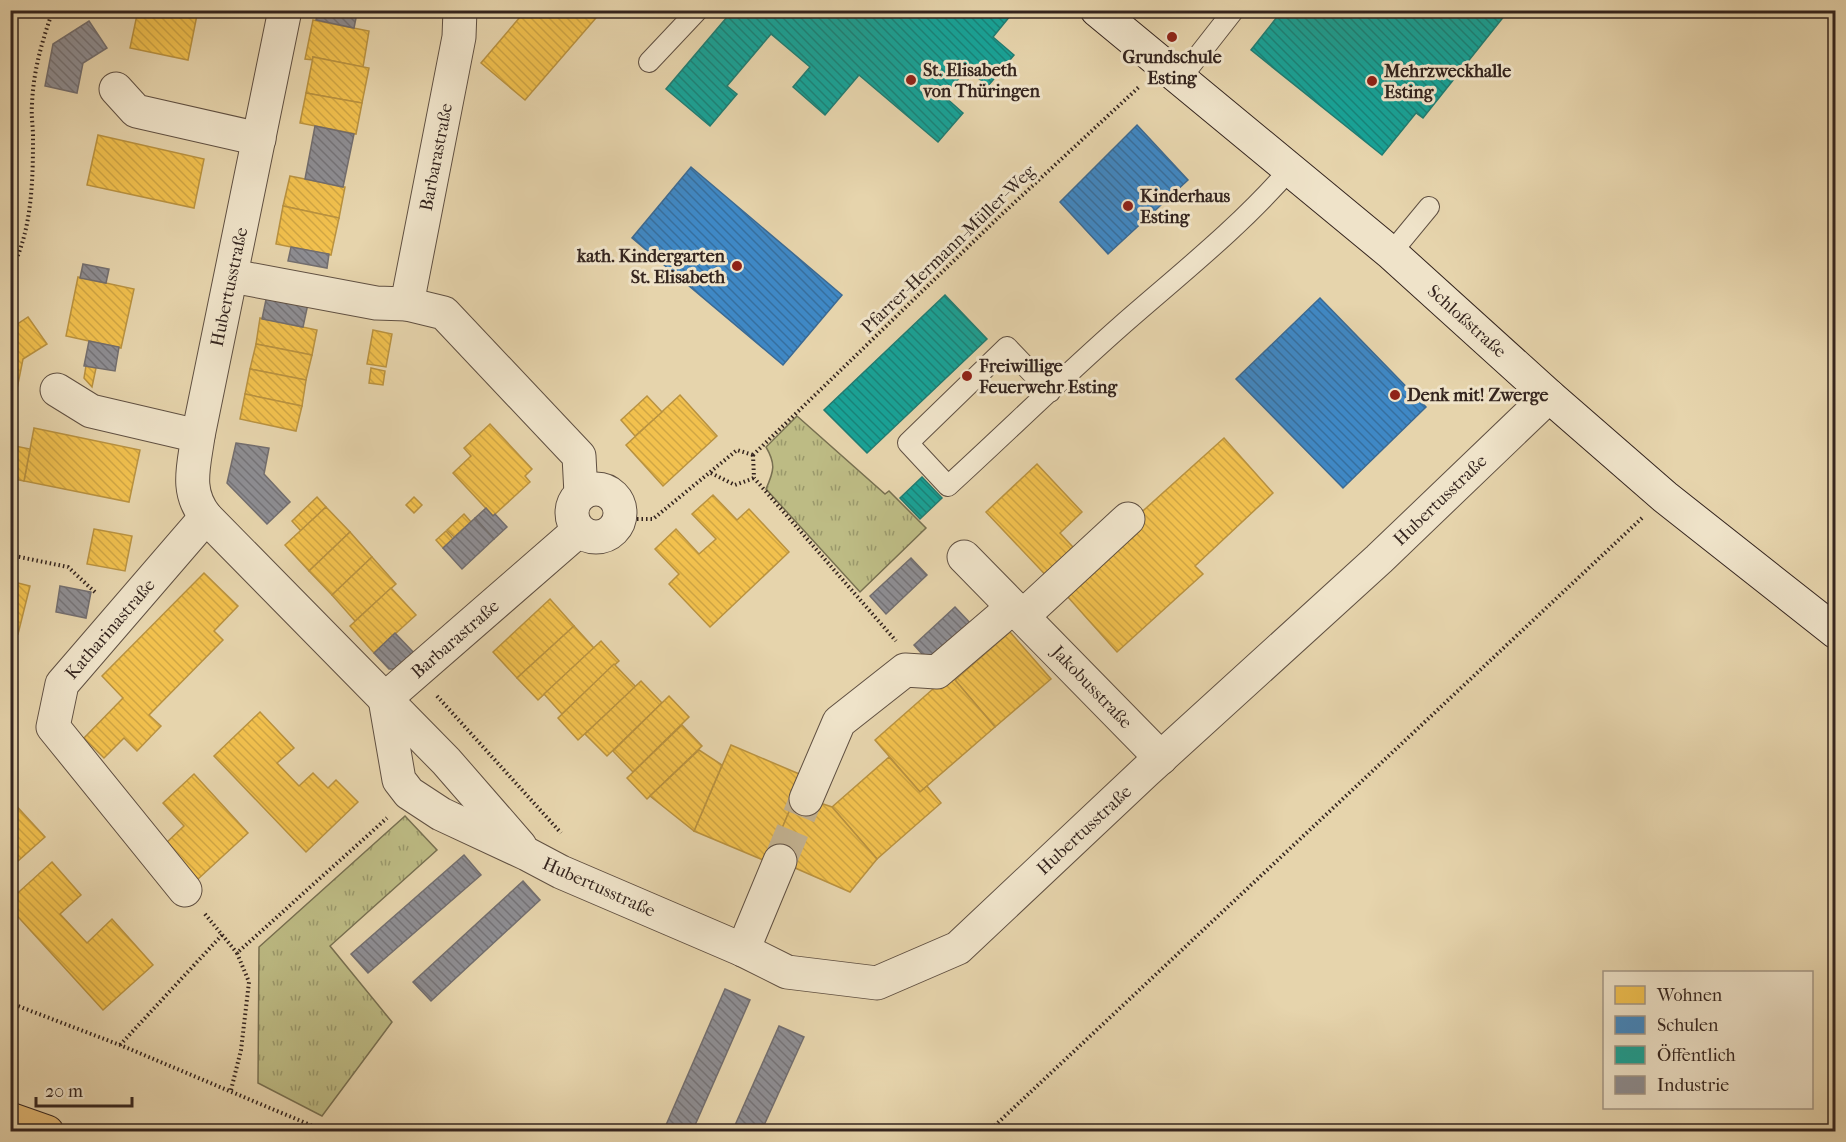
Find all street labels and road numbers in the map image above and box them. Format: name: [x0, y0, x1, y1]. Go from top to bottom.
street label: Barbarastraße: [416, 101, 457, 213]
street label: Pfarrer-Hermann-Müller-Weg: [857, 160, 1040, 338]
street label: Hubertusstraße: [207, 226, 252, 349]
street label: Schloßstraße: [1423, 281, 1510, 362]
street label: Hubertusstraße: [1389, 451, 1491, 550]
street label: Katharinastraße: [61, 575, 160, 684]
street label: Barbarastraße: [407, 596, 504, 683]
street label: Jakobusstraße: [1046, 640, 1136, 733]
street label: Hubertusstraße: [1033, 781, 1136, 879]
street label: Hubertusstraße: [539, 853, 659, 922]

